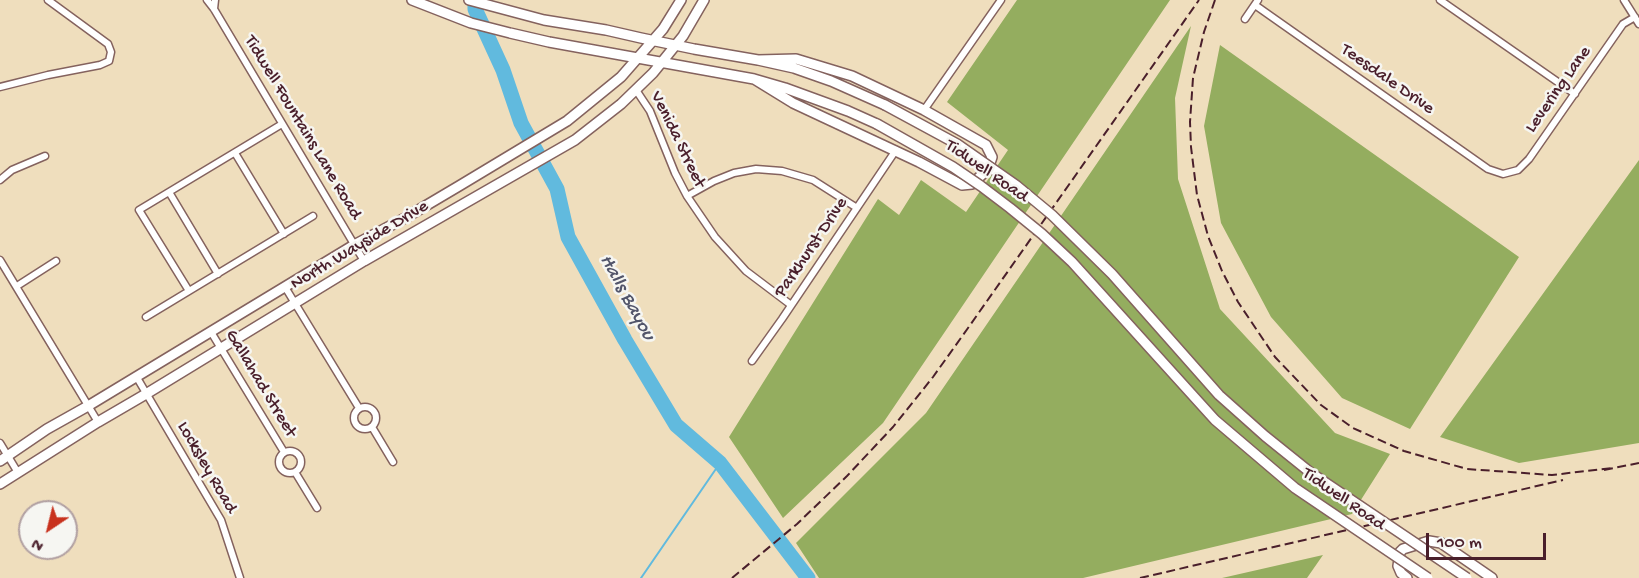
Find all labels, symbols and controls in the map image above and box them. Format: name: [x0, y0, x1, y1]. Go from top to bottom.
street label: Tidwell Fountains Lane Road: [238, 32, 366, 224]
street label: Teesdale Drive: [1336, 40, 1438, 120]
street label: Levering Lane: [1521, 42, 1597, 138]
street label: Venida Street: [644, 88, 710, 192]
street label: Tidwell Road: [940, 136, 1032, 208]
street label: Parkhurst Drive: [771, 194, 853, 302]
street label: North Wayside Drive: [287, 196, 433, 296]
water label: Halls Bayou: [593, 251, 659, 345]
street label: Gallahad Street: [219, 326, 301, 442]
street label: Locksley Road: [171, 418, 241, 518]
street label: Tidwell Road: [1297, 464, 1389, 536]
north arrow: [18, 500, 78, 560]
scale bar: [1429, 521, 1549, 559]
text: N: [29, 533, 48, 554]
text: 100 m: [1437, 533, 1482, 554]

